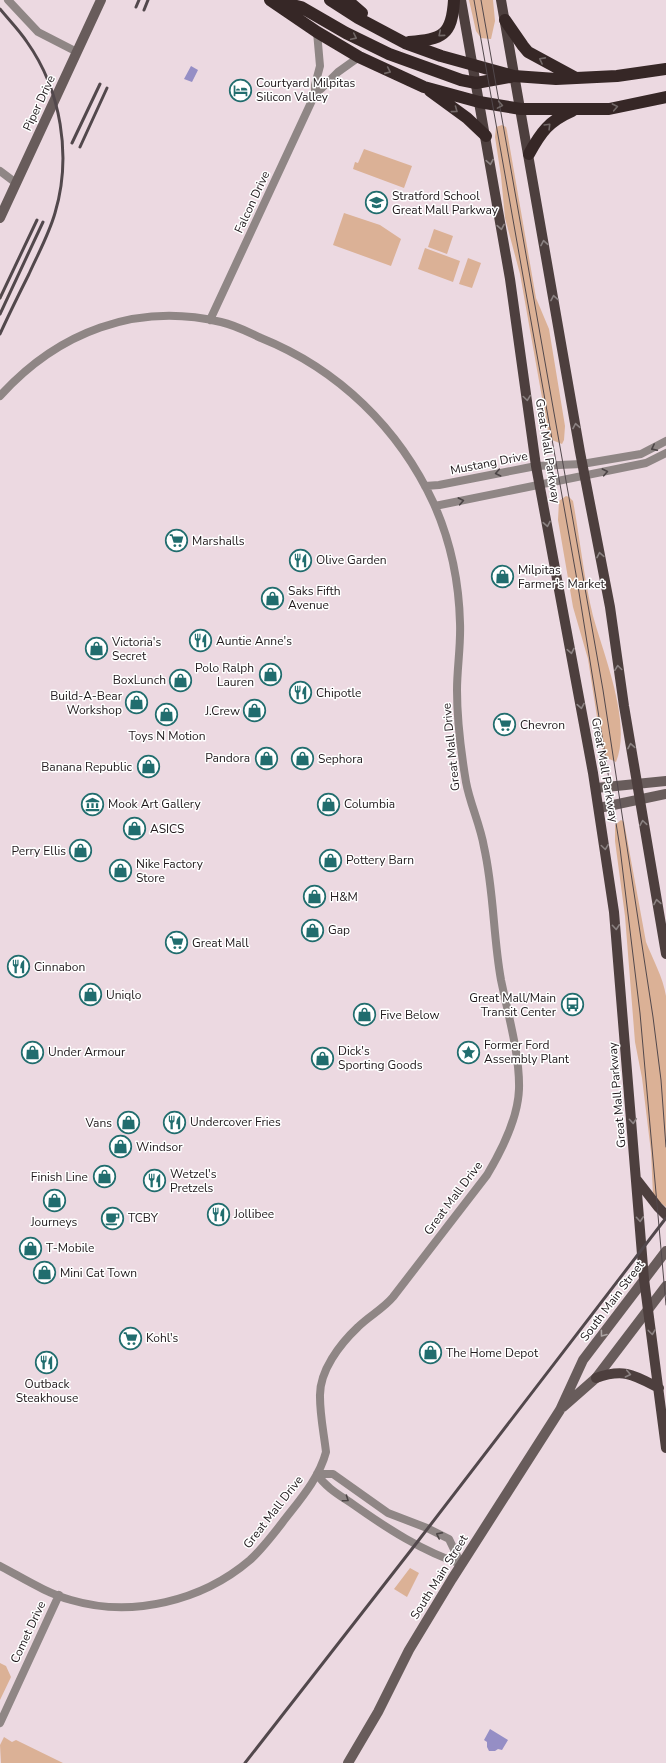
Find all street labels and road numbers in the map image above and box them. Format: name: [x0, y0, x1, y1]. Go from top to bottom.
street label: Piper Drive: [19, 73, 59, 133]
street label: Falcon Drive: [231, 168, 273, 236]
street label: Great Mall Parkway: [532, 397, 564, 505]
street label: Mustang Drive: [449, 448, 529, 478]
street label: Great Mall Drive: [438, 702, 464, 792]
street label: Great Mall Parkway: [588, 716, 622, 824]
street label: Great Mall Parkway: [604, 1041, 630, 1148]
street label: Great Mall Drive: [420, 1158, 486, 1238]
street label: South Main Street: [576, 1257, 648, 1345]
street label: Great Mall Drive: [240, 1472, 306, 1552]
street label: South Main Street: [407, 1531, 472, 1622]
street label: Comet Drive: [7, 1598, 49, 1666]

